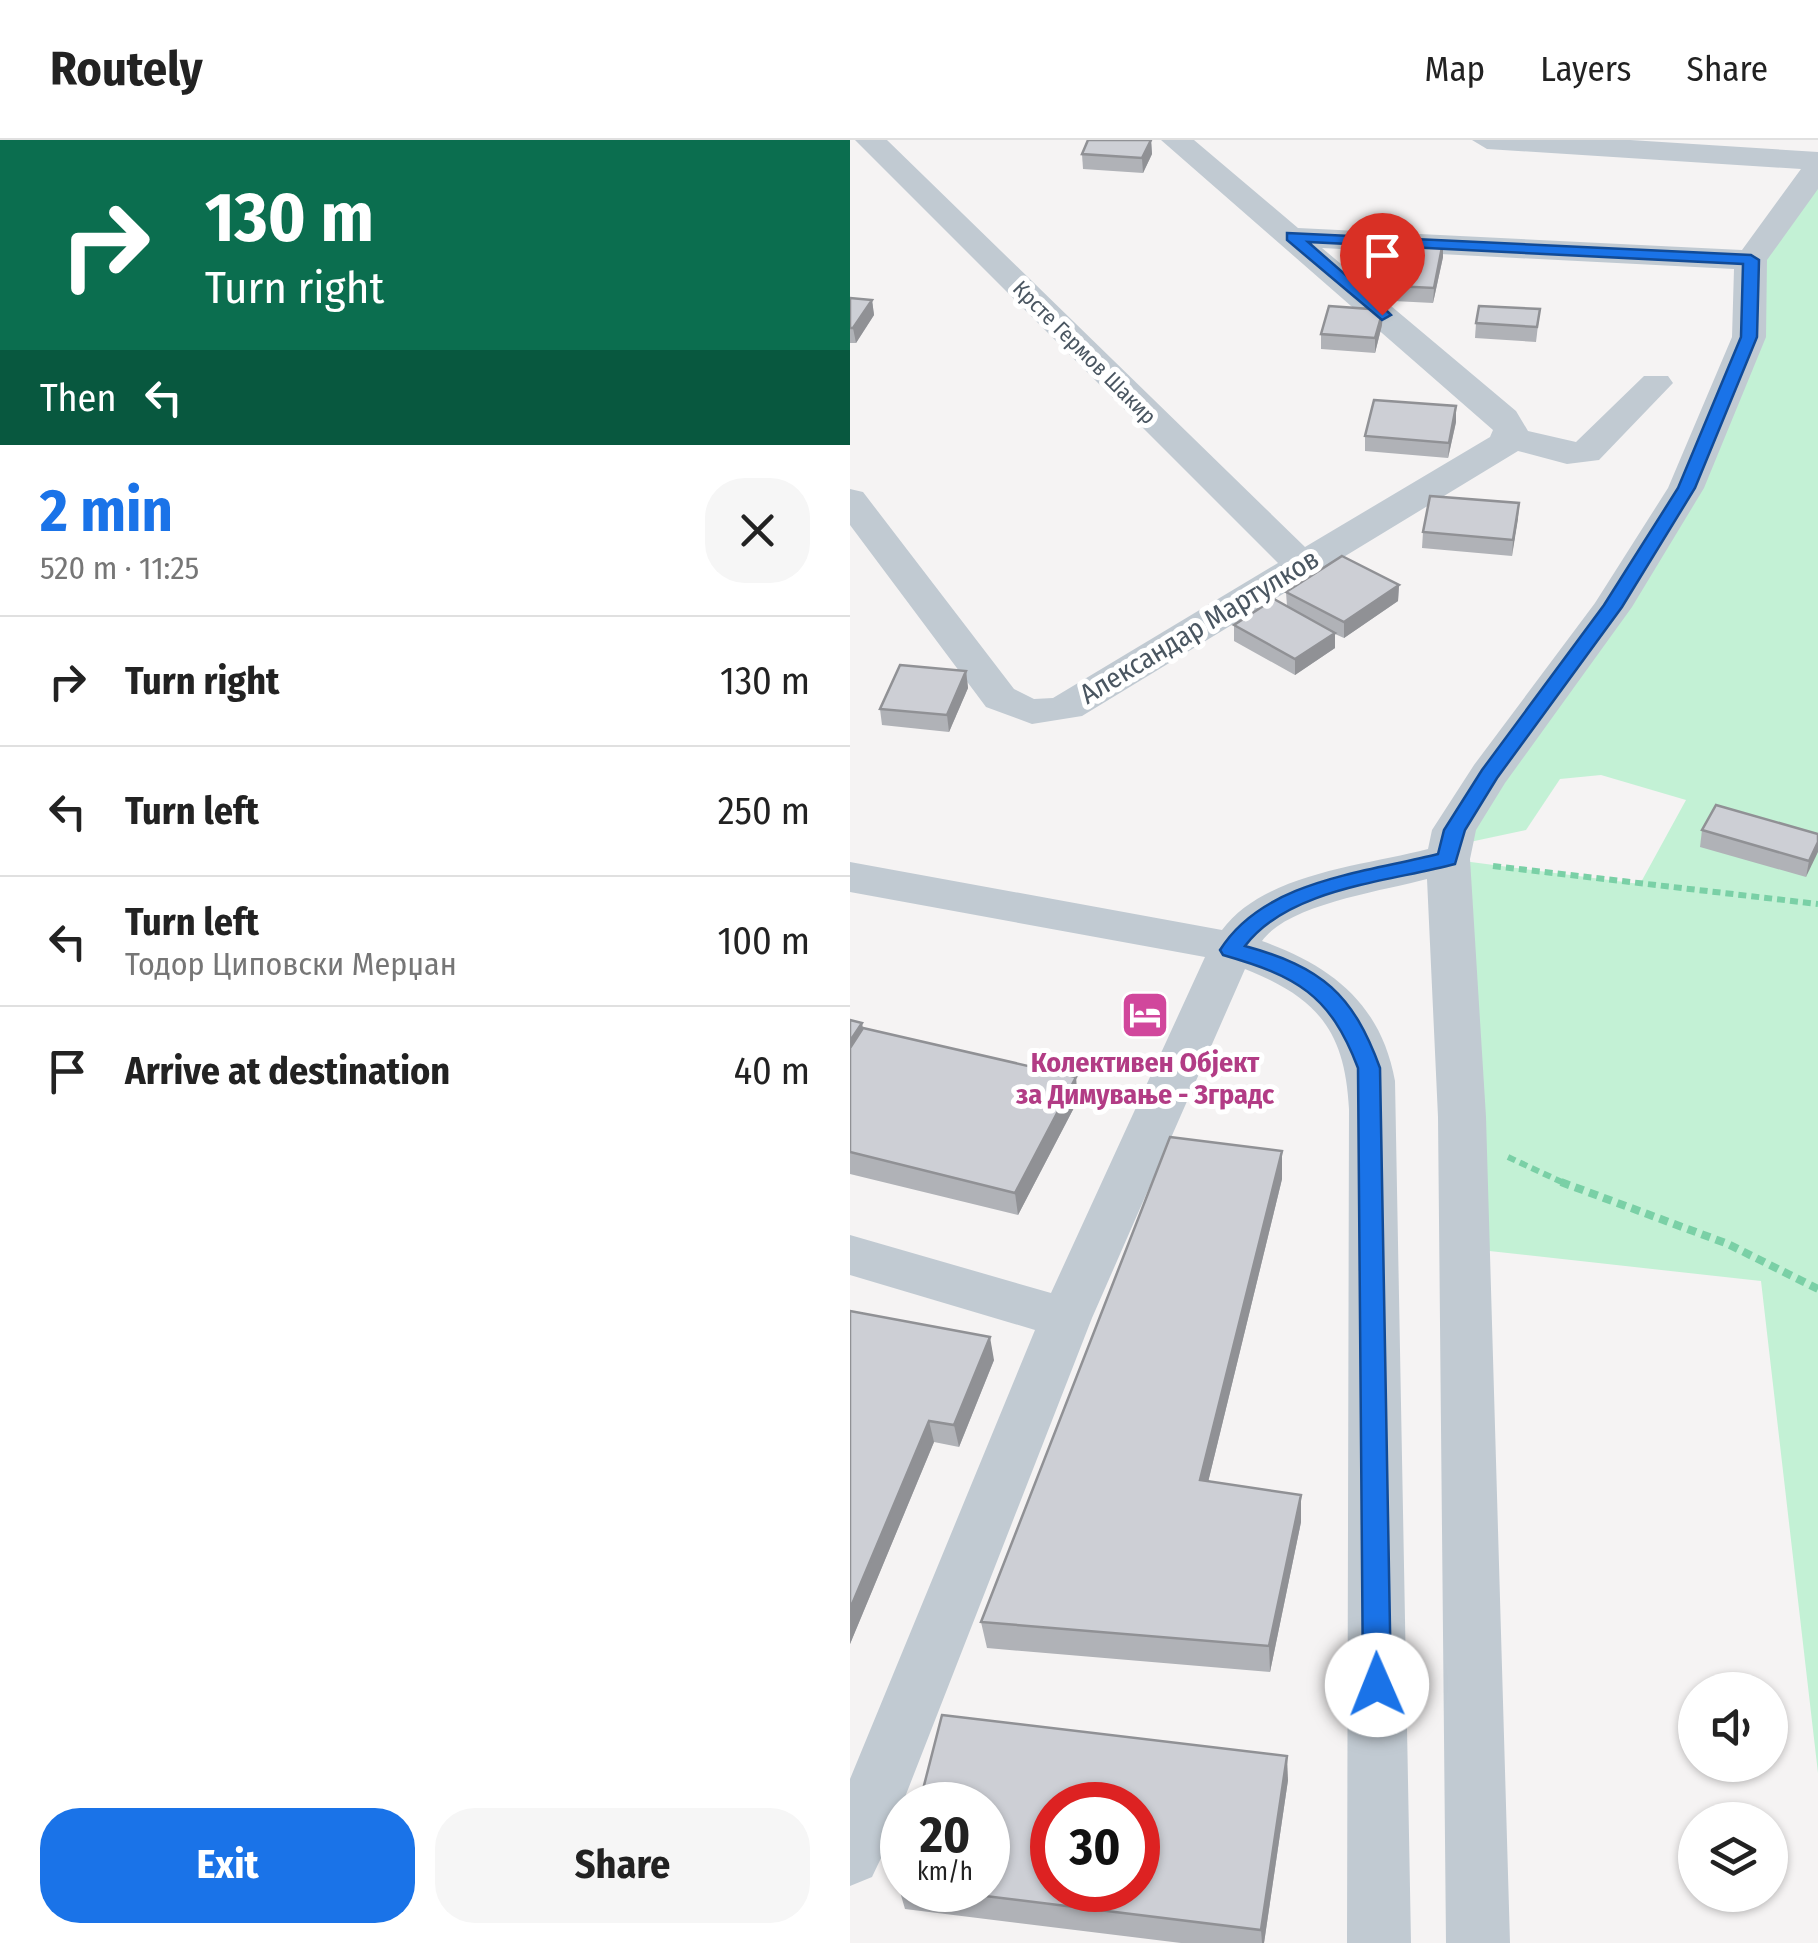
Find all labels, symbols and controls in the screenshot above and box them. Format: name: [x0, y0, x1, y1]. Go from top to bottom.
text: Routely: [50, 40, 203, 98]
text: Map: [1425, 48, 1485, 90]
text: Layers: [1540, 48, 1632, 90]
text: Share: [1687, 48, 1768, 90]
text: 130 m: [205, 176, 374, 260]
icon: right: [40, 180, 170, 310]
pin: [1340, 213, 1425, 316]
icon: arrive: [1355, 228, 1410, 283]
text: Turn right: [205, 261, 384, 315]
street label: Крсте Гермов Шакир: [1007, 275, 1162, 430]
icon: left: [136, 370, 191, 425]
text: Then: [40, 375, 116, 421]
text: 2 min: [40, 475, 173, 547]
button: close: [705, 478, 810, 583]
street label: Александар Мартулков: [1074, 542, 1325, 711]
text: 520 m · 11:25: [40, 549, 199, 587]
icon: right: [40, 654, 95, 709]
text: Turn right: [125, 658, 279, 704]
text: 130 m: [720, 658, 810, 704]
icon: left: [40, 784, 95, 839]
text: Turn left: [125, 788, 259, 834]
text: 250 m: [718, 788, 810, 834]
text: Turn left: [125, 899, 259, 945]
icon: left: [40, 914, 95, 969]
text: 100 m: [717, 918, 810, 964]
text: Тодор Циповски Мерџан: [125, 945, 457, 983]
hotel icon: Колективен Објект за Димување - Зградс: [1119, 989, 1171, 1041]
icon: arrive: [40, 1044, 95, 1099]
place label: Колективен Објект за Димување - Зградс: [1016, 1046, 1275, 1111]
text: Arrive at destination: [125, 1048, 450, 1094]
text: 40 m: [734, 1048, 810, 1094]
position arrow: [1325, 1633, 1429, 1737]
map controls: [1678, 1672, 1788, 1912]
button: sound: [1678, 1672, 1788, 1782]
speed limit sign: 30: [1030, 1782, 1160, 1912]
button: layers: [1678, 1802, 1788, 1912]
text: 20: [920, 1805, 970, 1865]
button: Exit: [40, 1808, 415, 1923]
button: Share: [435, 1808, 810, 1923]
text: km/h: [917, 1857, 973, 1887]

